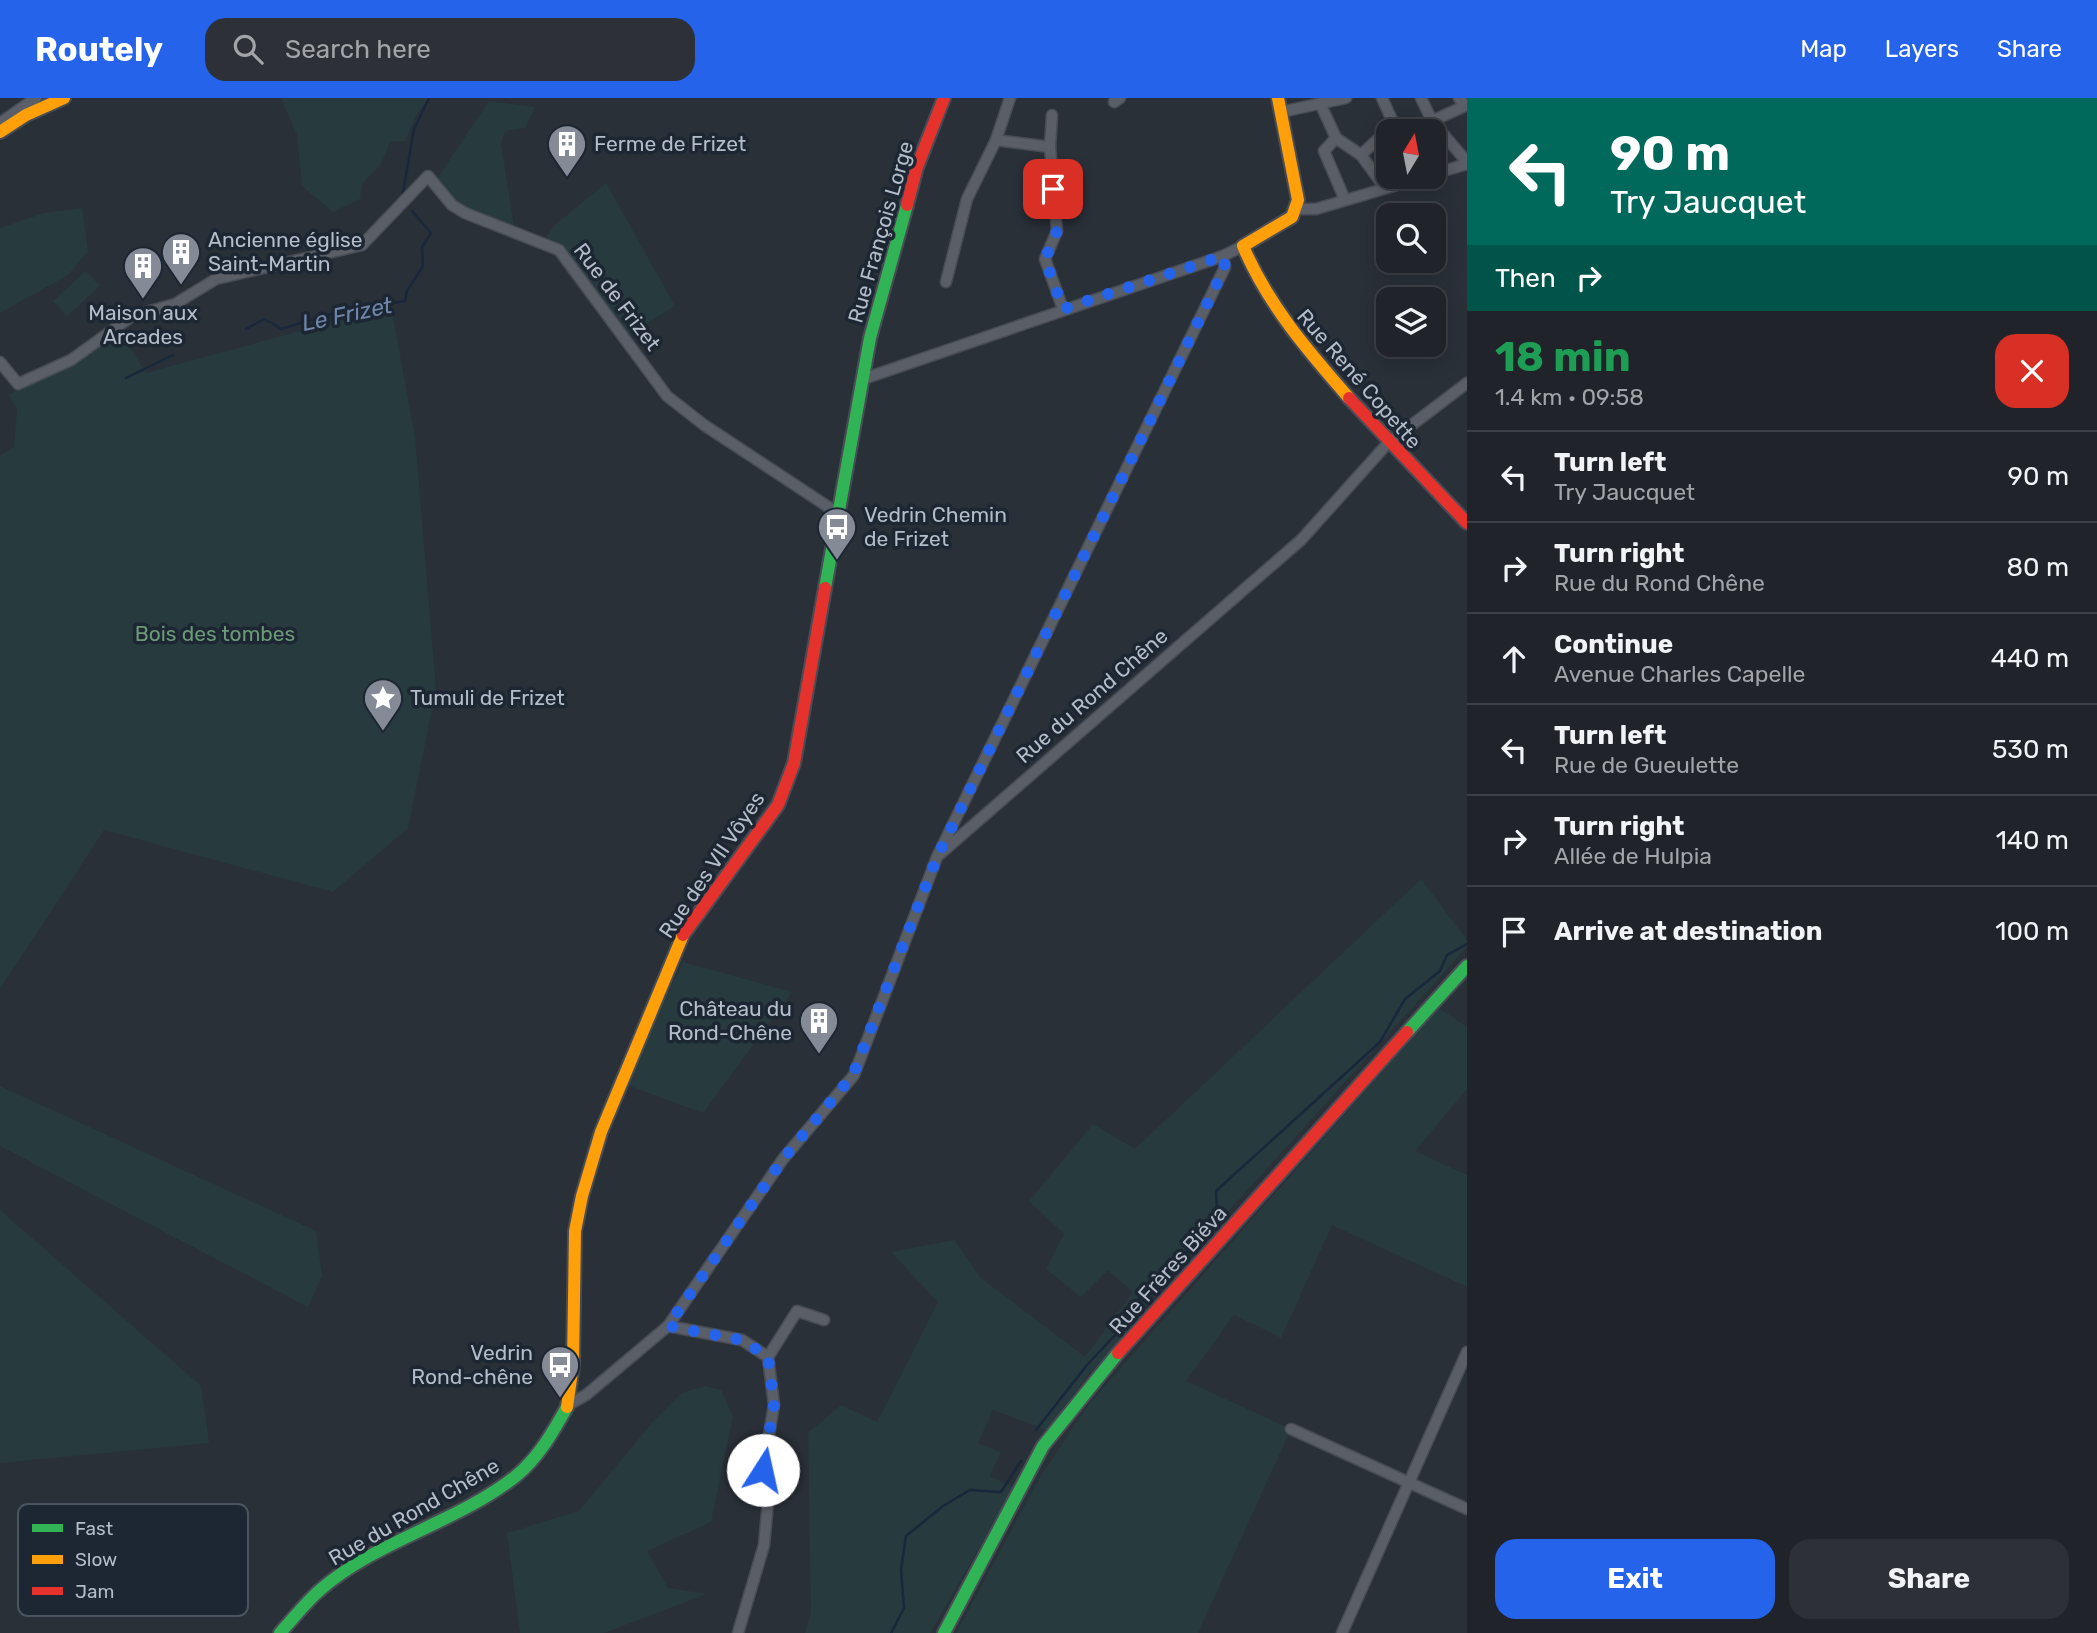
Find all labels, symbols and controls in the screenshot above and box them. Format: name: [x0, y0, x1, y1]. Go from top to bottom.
search box: [205, 18, 695, 81]
text: Routely: [35, 30, 163, 69]
icon: search: [229, 30, 267, 68]
text: Search here: [285, 34, 431, 65]
text: Map: [1800, 35, 1847, 63]
text: Layers: [1885, 35, 1959, 63]
text: Share: [1997, 35, 2062, 63]
north arrow: [1376, 119, 1446, 189]
map controls: [1376, 119, 1446, 357]
building icon: Ferme de Frizet: [546, 123, 588, 178]
text: 90 m: [1610, 124, 1730, 182]
icon: left: [1495, 126, 1586, 217]
place label: Ferme de Frizet: [594, 131, 746, 156]
street label: Rue François Lorge: [843, 138, 918, 326]
pin: [1023, 159, 1083, 219]
icon: arrive: [1034, 170, 1072, 208]
text: Try Jaucquet: [1610, 183, 1806, 221]
button: search: [1376, 203, 1446, 273]
place label: Ancienne église Saint-Martin: [208, 227, 363, 276]
building icon: Ancienne église Saint-Martin: [160, 231, 202, 286]
street label: Rue de Frizet: [569, 238, 666, 355]
building icon: Maison aux Arcades: [122, 245, 164, 300]
icon: right: [1570, 259, 1608, 297]
text: Then: [1495, 263, 1556, 294]
button: layers: [1376, 287, 1446, 357]
water label: Le Frizet: [299, 291, 396, 337]
place label: Maison aux Arcades: [88, 300, 198, 349]
street label: Rue René Copette: [1292, 304, 1427, 454]
text: 18 min: [1495, 332, 1631, 382]
button: close: [1995, 334, 2069, 408]
text: 1.4 km · 09:58: [1495, 383, 1644, 411]
text: Turn left: [1554, 447, 1666, 478]
icon: left: [1495, 458, 1533, 496]
text: 90 m: [2008, 461, 2069, 492]
text: Try Jaucquet: [1554, 478, 1695, 506]
place label: Vedrin Chemin de Frizet: [864, 502, 1007, 551]
bus stop icon: Vedrin Chemin de Frizet: [816, 506, 858, 561]
text: Turn right: [1554, 538, 1684, 569]
icon: right: [1495, 549, 1533, 587]
text: 80 m: [2006, 552, 2069, 583]
text: Rue du Rond Chêne: [1554, 569, 1765, 597]
park label: Bois des tombes: [135, 621, 295, 646]
street label: Rue du Rond Chêne: [1011, 623, 1173, 768]
text: Continue: [1554, 629, 1673, 660]
icon: ahead: [1495, 640, 1533, 678]
text: 440 m: [1991, 643, 2069, 674]
text: Avenue Charles Capelle: [1554, 660, 1805, 688]
place icon: Tumuli de Frizet: [362, 677, 404, 732]
place label: Tumuli de Frizet: [410, 685, 565, 710]
text: Turn left: [1554, 720, 1666, 751]
icon: left: [1495, 731, 1533, 769]
text: 530 m: [1992, 734, 2069, 765]
text: Rue de Gueulette: [1554, 751, 1739, 779]
street label: Rue des VII Vôyes: [654, 787, 770, 942]
text: Turn right: [1554, 811, 1684, 842]
icon: right: [1495, 822, 1533, 860]
text: 140 m: [1996, 825, 2069, 856]
text: Allée de Hulpia: [1554, 842, 1712, 870]
icon: arrive: [1495, 913, 1533, 951]
text: Arrive at destination: [1554, 916, 1822, 947]
text: 100 m: [1995, 916, 2069, 947]
place label: Château du Rond-Chêne: [668, 996, 792, 1045]
building icon: Château du Rond-Chêne: [798, 1000, 840, 1055]
street label: Rue Frères Biéva: [1104, 1201, 1232, 1339]
place label: Vedrin Rond-chêne: [411, 1340, 533, 1389]
bus stop icon: Vedrin Rond-chêne: [539, 1344, 581, 1399]
position arrow: [726, 1433, 800, 1507]
street label: Rue du Rond Chêne: [324, 1453, 503, 1571]
legend: [18, 1504, 248, 1616]
text: Fast: [75, 1517, 114, 1540]
button: Exit: [1495, 1539, 1775, 1619]
button: Share: [1789, 1539, 2069, 1619]
text: Slow: [75, 1548, 117, 1571]
text: Jam: [75, 1580, 114, 1603]

